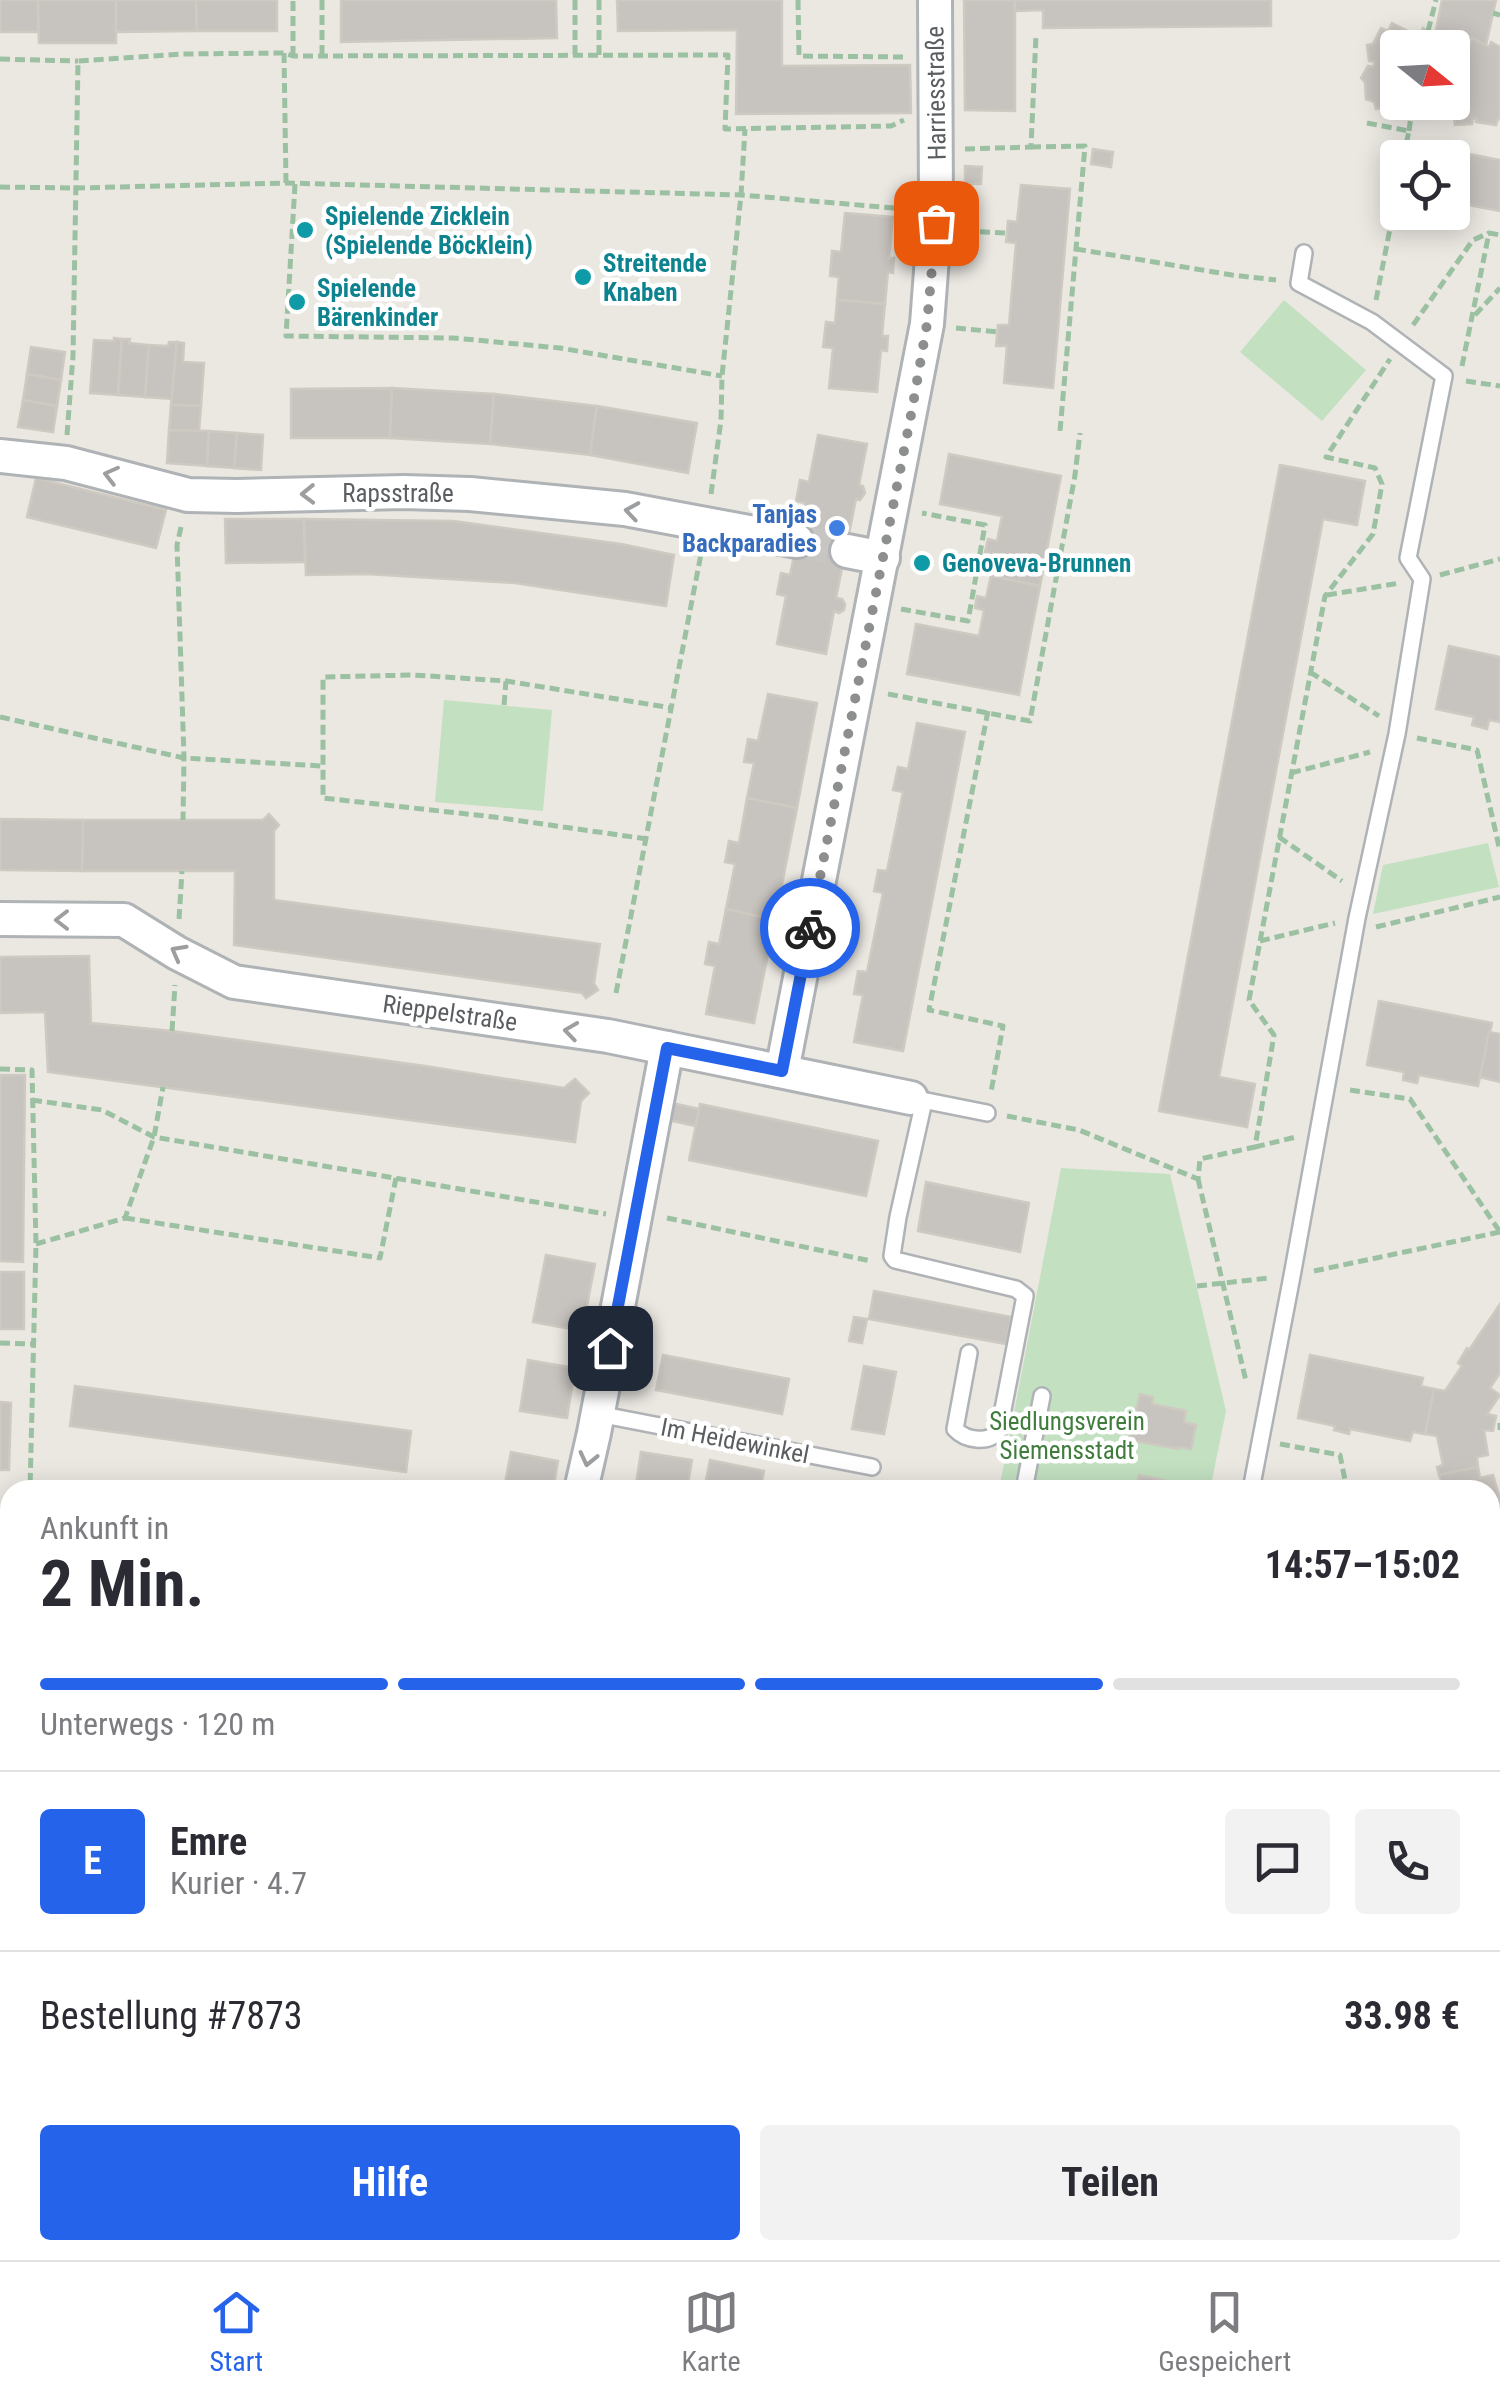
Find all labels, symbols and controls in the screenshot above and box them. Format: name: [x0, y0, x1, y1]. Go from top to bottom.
street label: Harriesstraße: [920, 26, 952, 160]
north arrow: [1380, 30, 1470, 120]
map controls: [1380, 30, 1470, 230]
button: locate: [1380, 140, 1470, 230]
pin: [894, 181, 979, 266]
icon: bag: [909, 196, 964, 251]
place label: Spielende Zicklein (Spielende Böcklein): [325, 202, 533, 260]
marker: Spielende Zicklein (Spielende Böcklein): [294, 219, 316, 241]
place label: Streitende Knaben: [603, 249, 707, 307]
marker: Streitende Knaben: [572, 266, 594, 288]
place label: Spielende Bärenkinder: [317, 274, 438, 332]
marker: Spielende Bärenkinder: [286, 291, 308, 313]
one-way arrow: [103, 465, 120, 486]
street label: Rapsstraße: [342, 479, 454, 508]
one-way arrow: [300, 483, 316, 504]
place label: Tanjas Backparadies: [682, 500, 817, 558]
one-way arrow: [624, 501, 641, 522]
marker: Tanjas Backparadies: [826, 517, 848, 539]
place label: Genoveva-Brunnen: [942, 549, 1131, 578]
marker: Genoveva-Brunnen: [911, 552, 933, 574]
courier: [760, 878, 860, 978]
icon: bike: [783, 901, 838, 956]
one-way arrow: [53, 909, 68, 931]
one-way arrow: [171, 945, 189, 965]
street label: Rieppelstraße: [381, 989, 519, 1037]
one-way arrow: [563, 1021, 580, 1042]
pin: [568, 1306, 653, 1391]
icon: home: [583, 1321, 638, 1376]
park label: Siedlungsverein Siemensstadt: [989, 1407, 1145, 1465]
street label: Im Heidewinkel: [658, 1412, 812, 1470]
one-way arrow: [579, 1450, 600, 1467]
text: Ankunft in: [40, 1509, 169, 1547]
text: 14:57–15:02: [1265, 1543, 1460, 1587]
text: 2 Min.: [40, 1546, 204, 1622]
text: Unterwegs · 120 m: [40, 1705, 275, 1743]
button: chat: [1225, 1809, 1330, 1914]
button: phone: [1355, 1809, 1460, 1914]
text: Emre: [170, 1820, 247, 1864]
text: E: [83, 1839, 102, 1883]
text: Kurier · 4.7: [170, 1864, 307, 1902]
text: Bestellung #7873: [40, 1994, 302, 2038]
text: 33.98 €: [1344, 1994, 1460, 2038]
button: Hilfe: [40, 2125, 740, 2240]
button: Teilen: [760, 2125, 1460, 2240]
tab: Start: [209, 2285, 264, 2378]
tab: Karte: [681, 2285, 741, 2378]
tab: Gespeichert: [1158, 2285, 1291, 2378]

